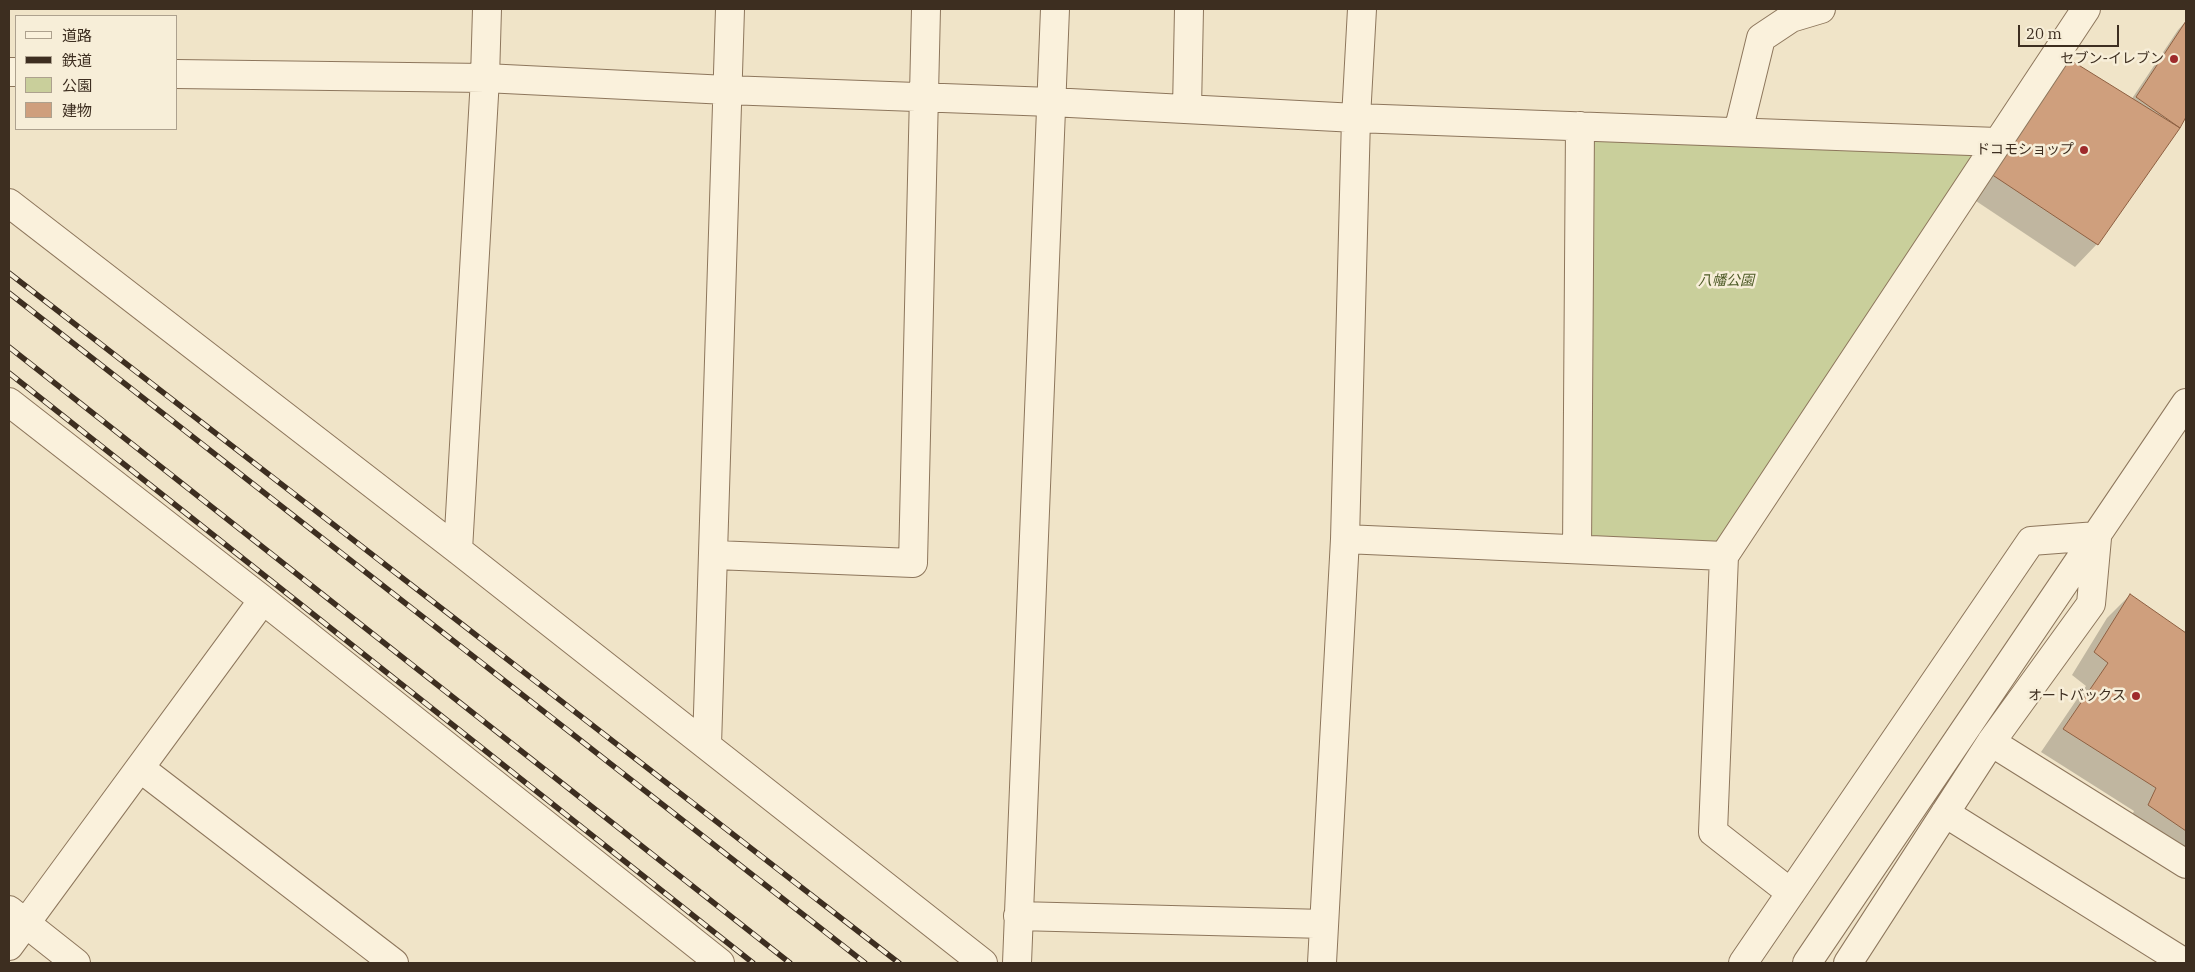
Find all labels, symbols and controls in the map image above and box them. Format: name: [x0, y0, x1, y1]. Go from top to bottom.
legend: [15, 15, 178, 130]
scale bar: [2020, 15, 2121, 47]
text: 20 m: [2026, 24, 2062, 43]
text: 道路: [62, 26, 92, 45]
text: 鉄道: [62, 51, 92, 70]
place label: セブン-イレブン: [2060, 51, 2164, 67]
marker: セブン-イレブン: [2168, 53, 2180, 65]
text: 公園: [62, 76, 92, 95]
text: 建物: [62, 101, 92, 120]
place label: ドコモショップ: [1976, 142, 2074, 158]
marker: ドコモショップ: [2078, 144, 2090, 156]
park label: 八幡公園: [1698, 273, 1754, 289]
place label: オートバックス: [2028, 688, 2126, 704]
marker: オートバックス: [2130, 690, 2142, 702]

